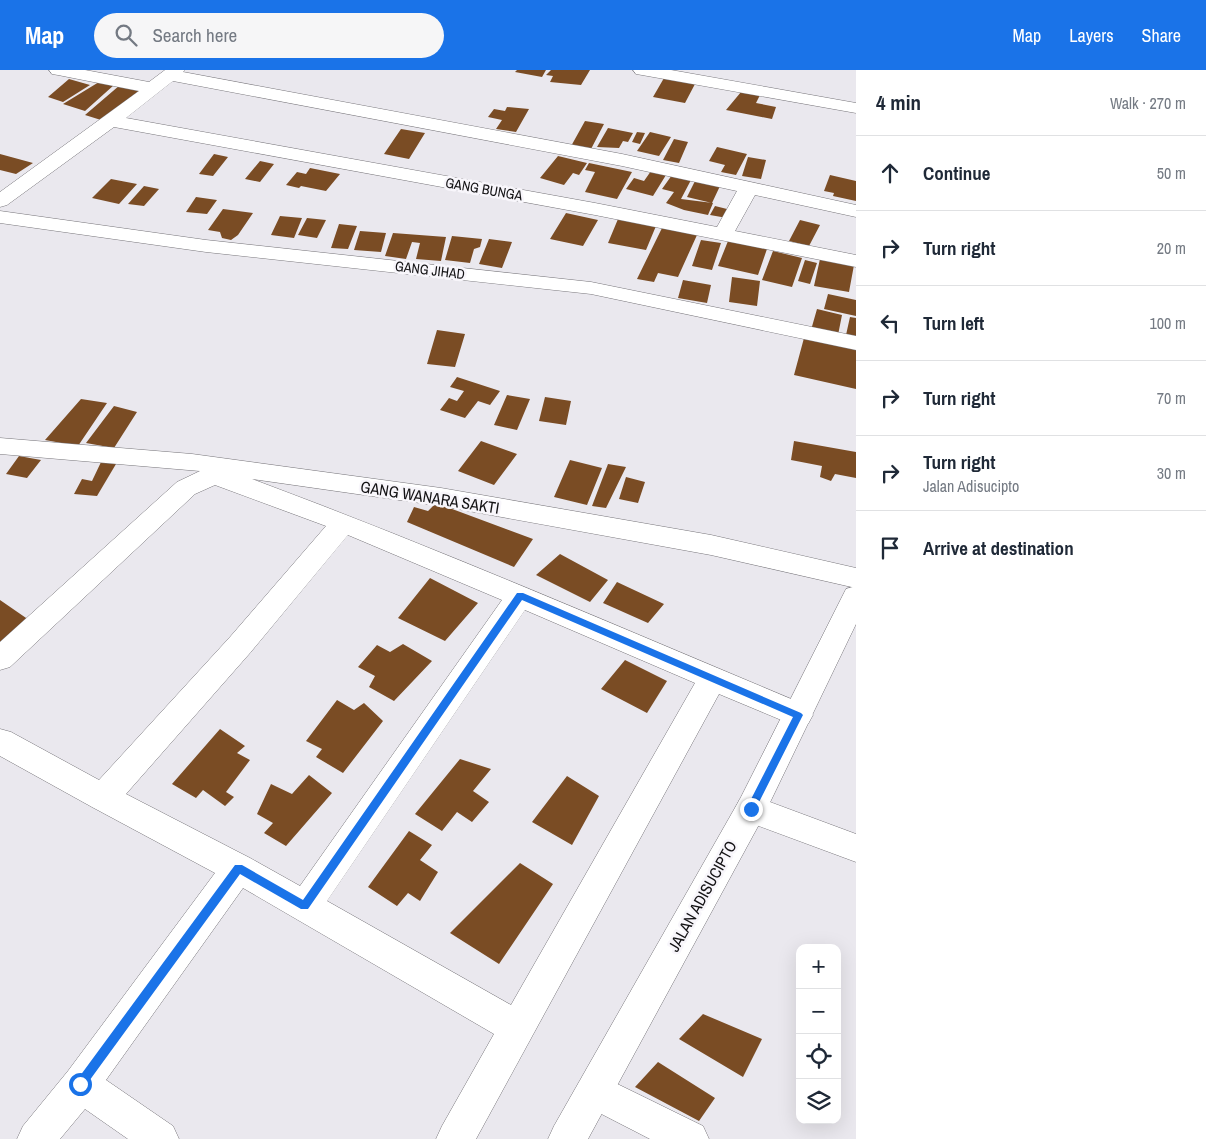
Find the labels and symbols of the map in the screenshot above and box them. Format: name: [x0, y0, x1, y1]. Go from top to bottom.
street label: GANG BUNGA: [444, 173, 524, 205]
street label: GANG JIHAD: [394, 257, 466, 283]
street label: GANG WANARA SAKTI: [359, 475, 501, 519]
route end: [740, 798, 763, 821]
street label: JALAN ADISUCIPTO: [662, 837, 742, 955]
route start: [69, 1073, 92, 1096]

